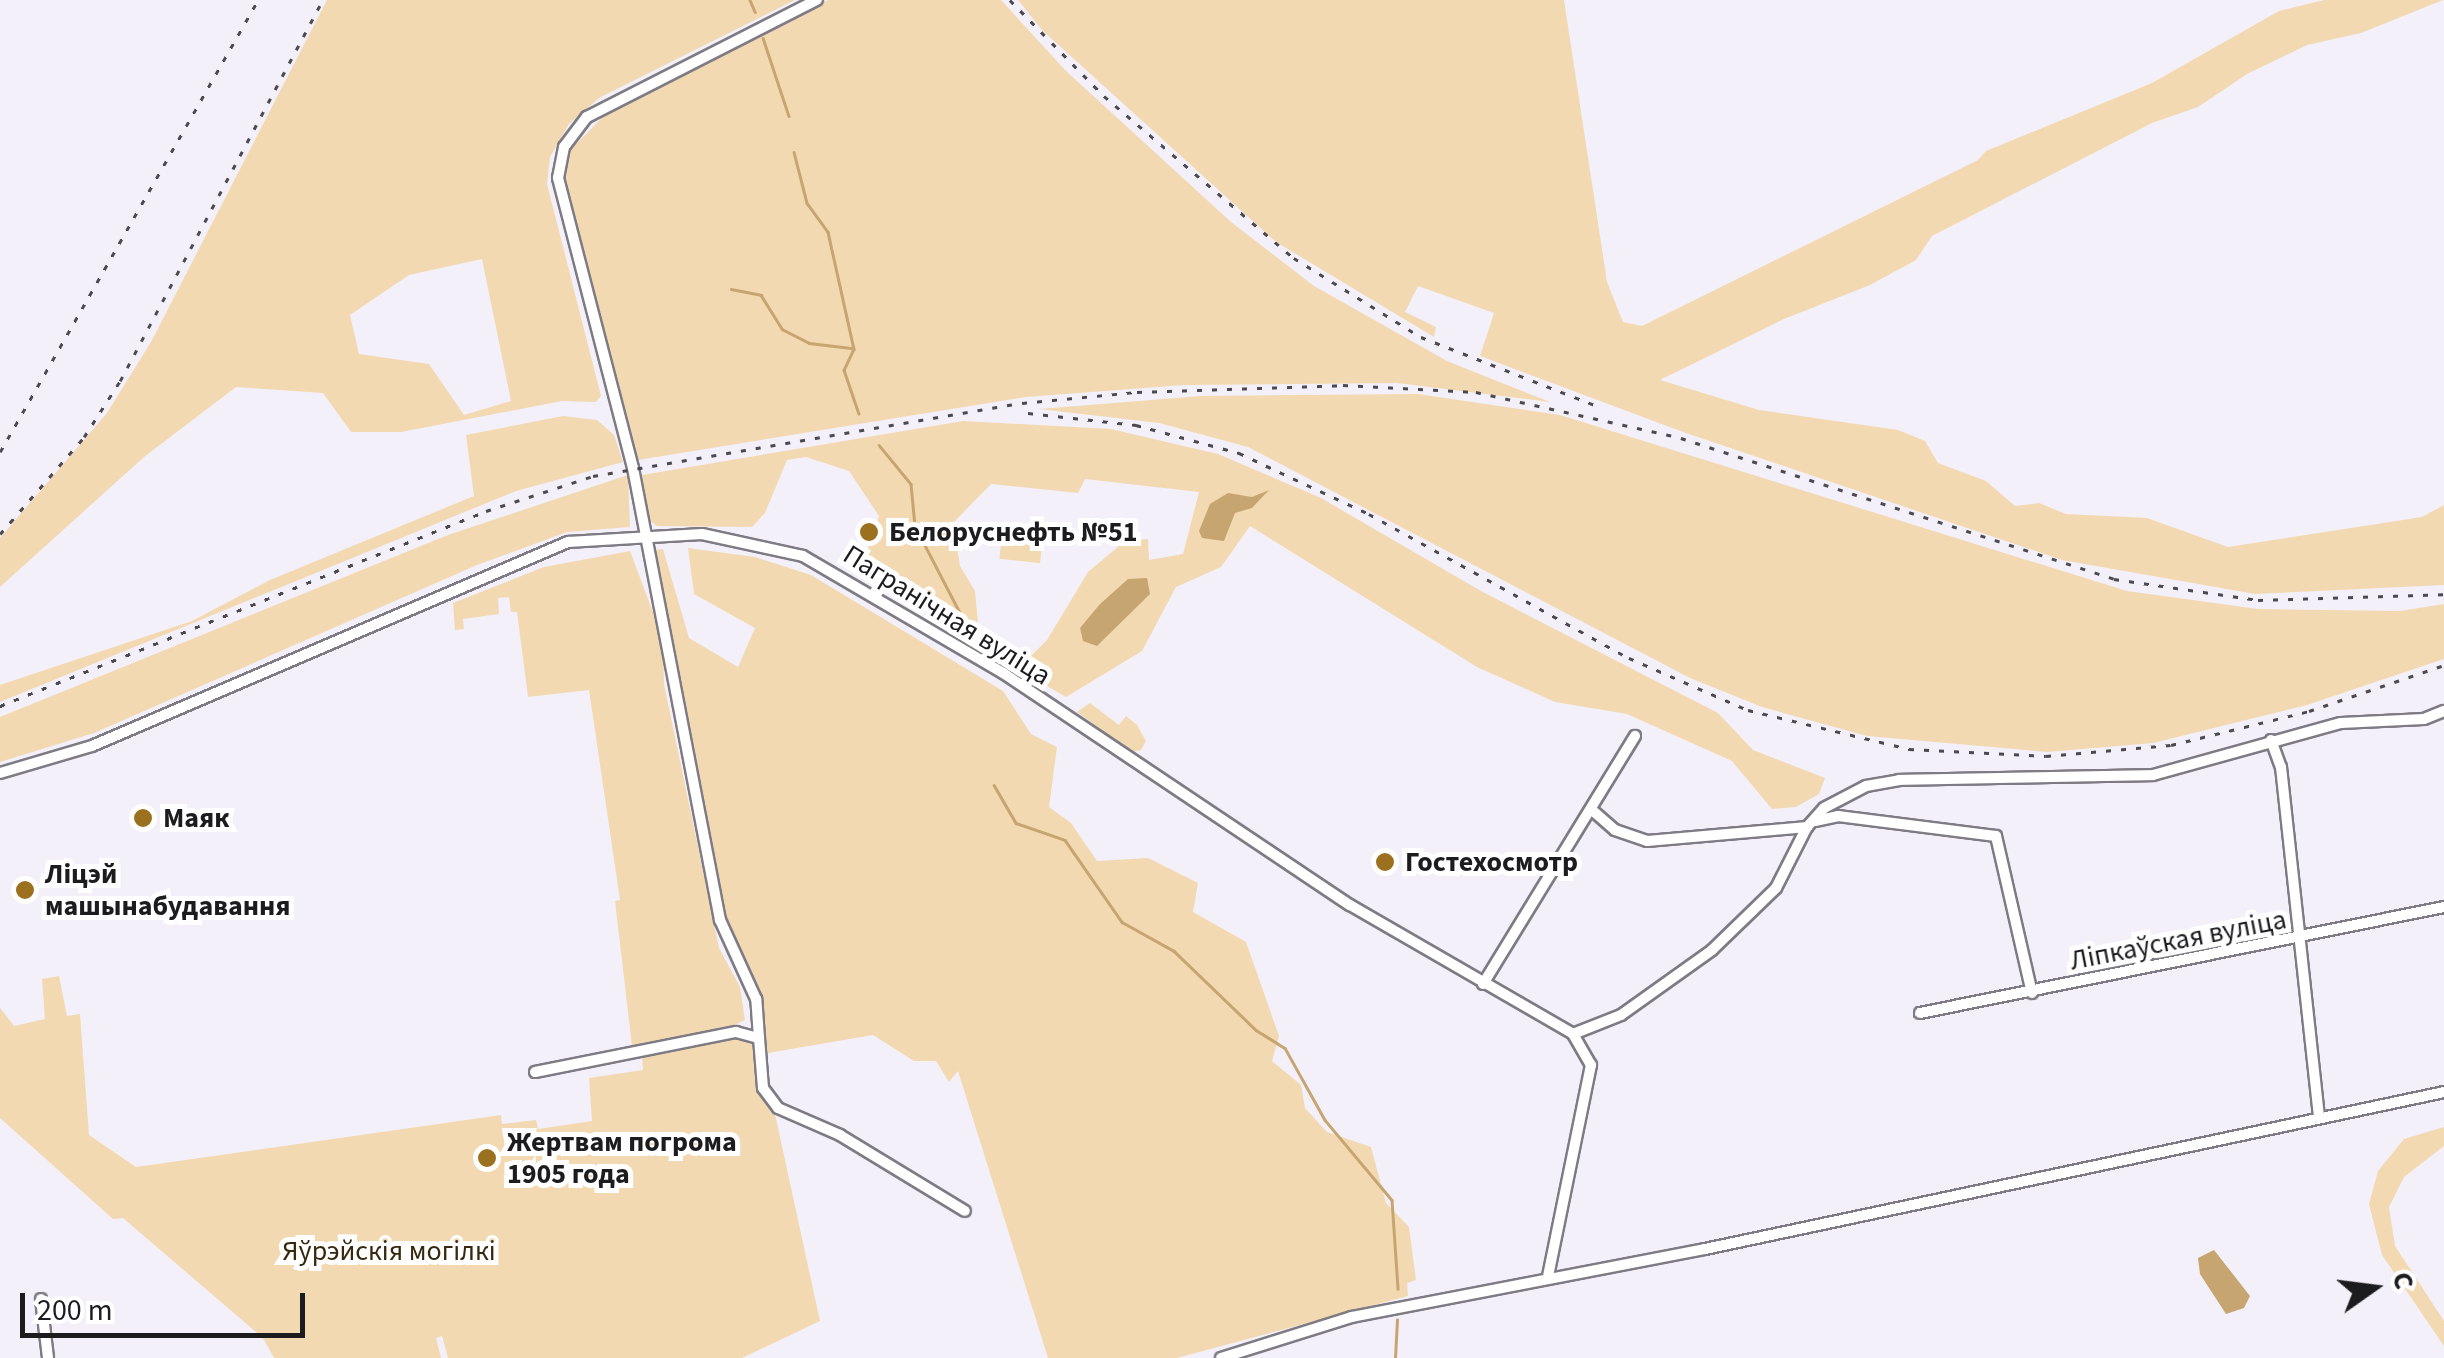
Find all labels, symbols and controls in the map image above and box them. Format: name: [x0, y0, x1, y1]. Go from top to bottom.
place label: Белоруснефть №51: [889, 515, 1137, 549]
marker: Белоруснефть №51: [858, 521, 880, 543]
street label: Пагранічная вуліца: [837, 538, 1057, 692]
place label: Маяк: [163, 801, 230, 835]
marker: Маяк: [132, 807, 154, 829]
place label: Гостехосмотр: [1405, 845, 1578, 879]
marker: Гостехосмотр: [1374, 851, 1396, 873]
place label: Ліцэй машынабудавання: [45, 857, 291, 923]
marker: Ліцэй машынабудавання: [14, 879, 36, 901]
street label: Ліпкаўская вуліца: [2067, 903, 2289, 977]
place label: Жертвам погрома 1905 года: [507, 1125, 737, 1191]
marker: Жертвам погрома 1905 года: [476, 1147, 498, 1169]
park label: Яўрэйскія могілкі: [282, 1234, 496, 1268]
north arrow: [2324, 1238, 2424, 1338]
text: С: [2382, 1268, 2424, 1293]
scale bar: [25, 1273, 310, 1335]
text: 200 m: [37, 1289, 113, 1332]

